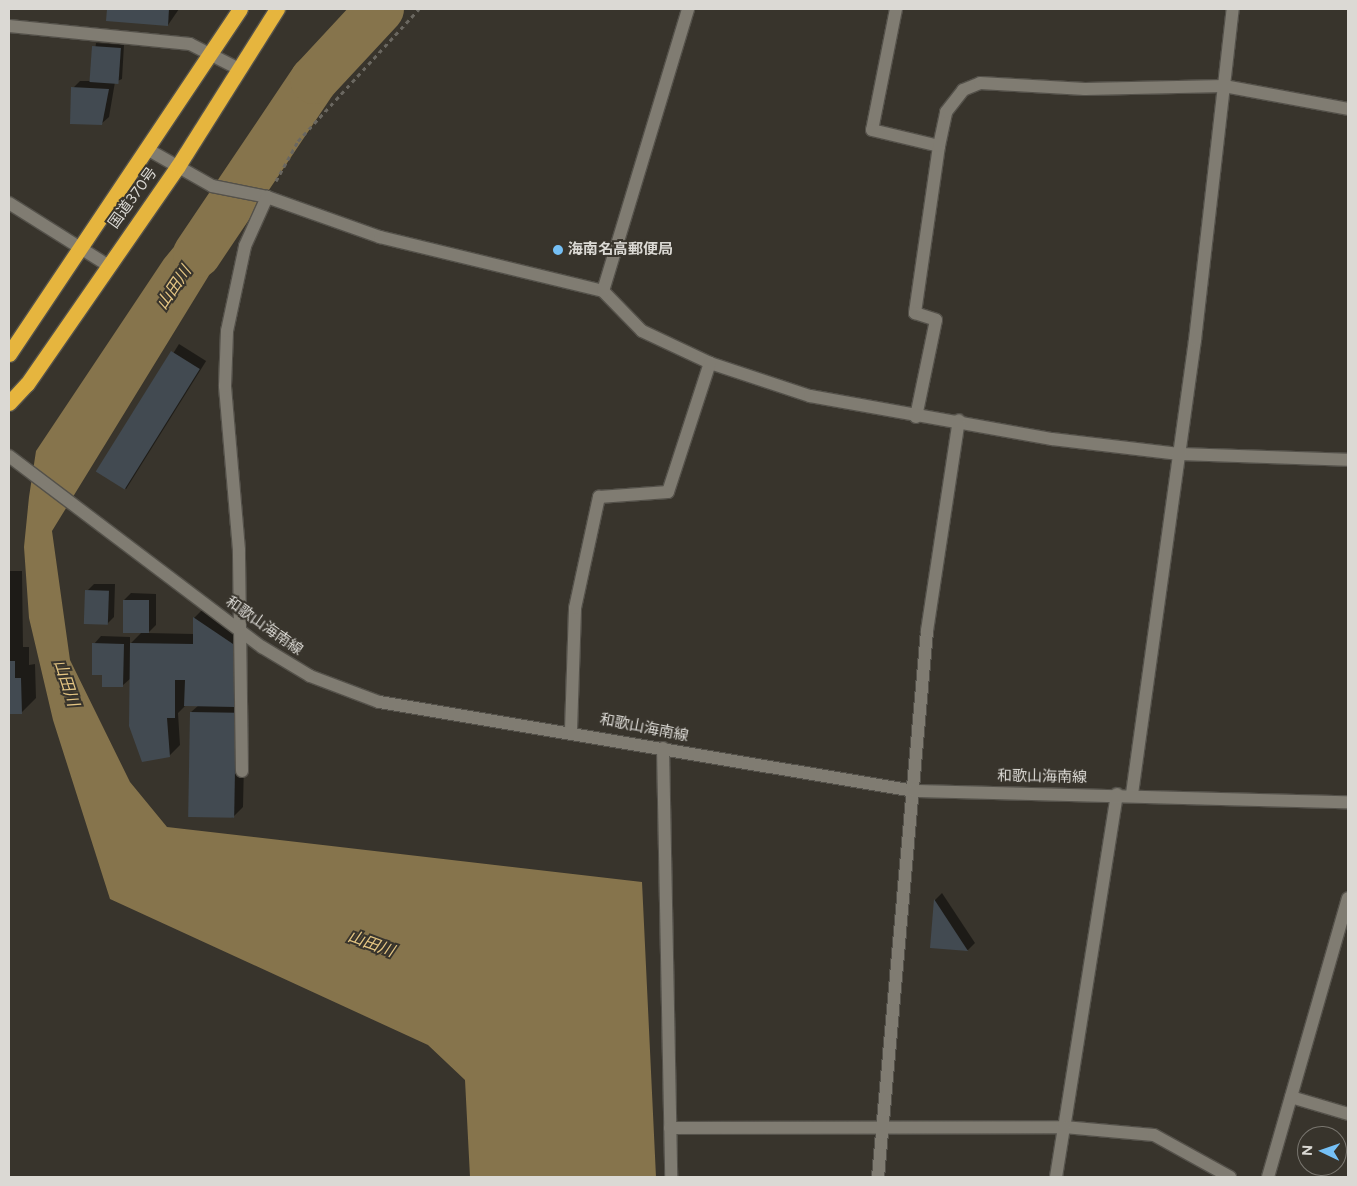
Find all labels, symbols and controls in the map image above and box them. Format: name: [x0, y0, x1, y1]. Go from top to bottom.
street label: 国道370号: [105, 164, 161, 232]
place label: 海南名高郵便局: [568, 241, 673, 259]
marker: 海南名高郵便局: [552, 244, 564, 256]
water label: 山田川: [153, 263, 195, 313]
street label: 和歌山海南線: [222, 593, 306, 659]
water label: 山田川: [49, 657, 83, 709]
street label: 和歌山海南線: [598, 711, 690, 745]
street label: 和歌山海南線: [997, 767, 1087, 787]
water label: 山田川: [345, 927, 397, 961]
north arrow: [1297, 1126, 1347, 1176]
text: N: [1299, 1144, 1316, 1156]

